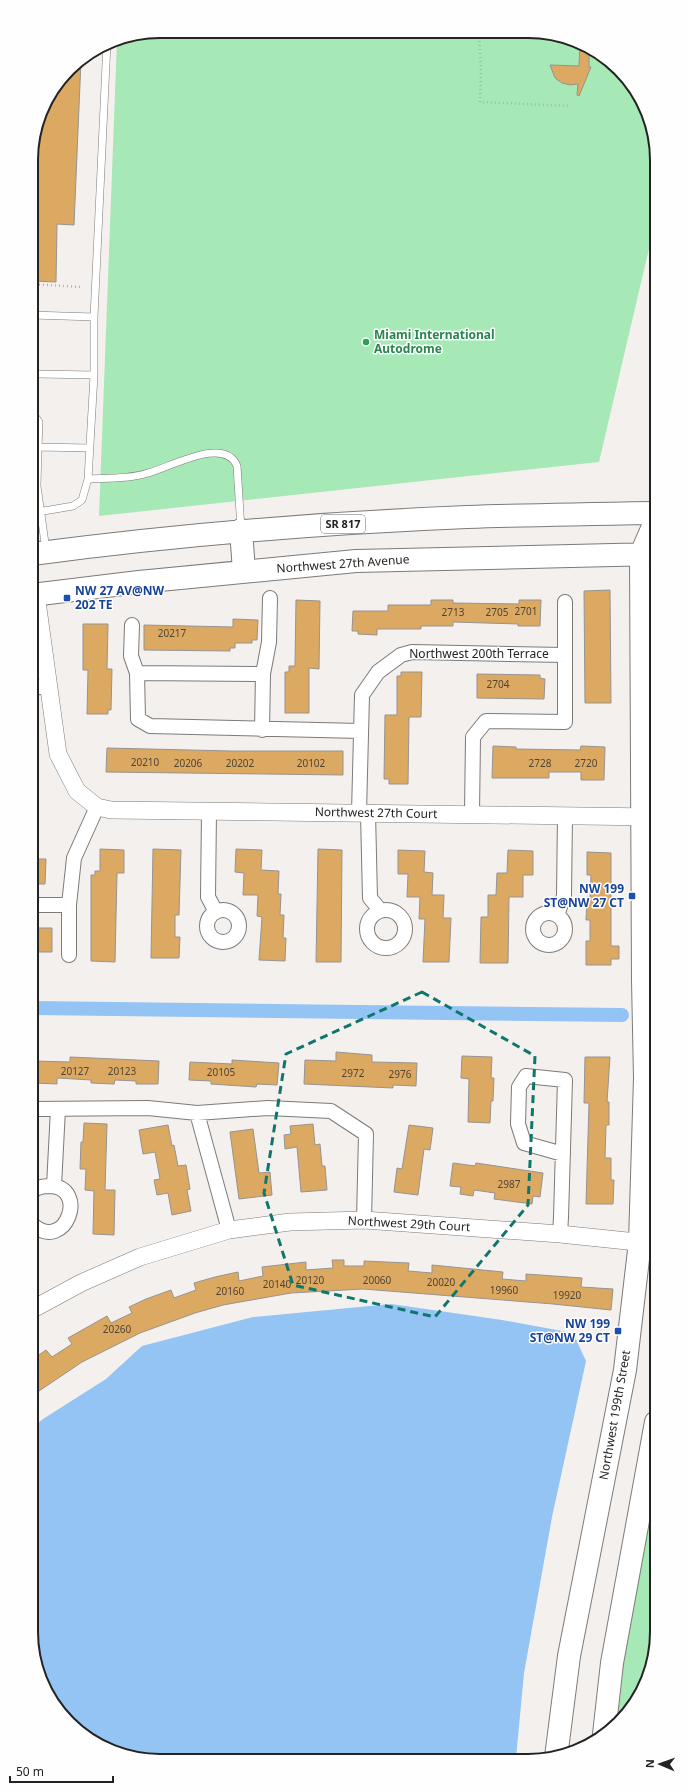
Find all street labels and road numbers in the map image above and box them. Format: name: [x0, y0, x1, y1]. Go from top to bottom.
road number: SR 817: [321, 515, 365, 533]
street label: Northwest 27th Avenue: [276, 550, 410, 577]
street label: Northwest 200th Terrace: [409, 645, 549, 662]
street label: Northwest 27th Court: [315, 803, 438, 822]
street label: Northwest 29th Court: [347, 1212, 471, 1235]
street label: Northwest 199th Street: [595, 1348, 634, 1481]

